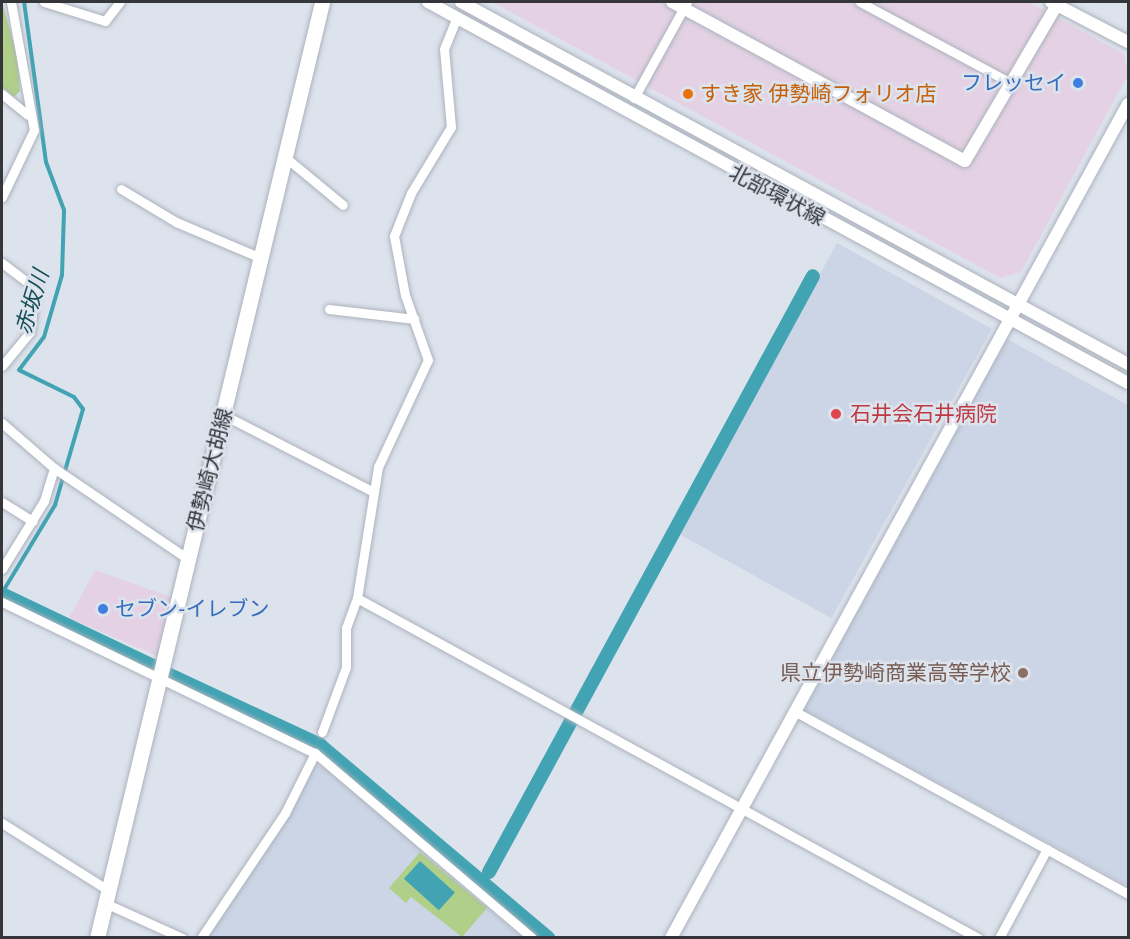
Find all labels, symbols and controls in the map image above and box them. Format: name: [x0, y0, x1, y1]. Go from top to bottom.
place label: フレッセイ: [961, 70, 1066, 96]
marker: フレッセイ: [1071, 76, 1085, 90]
place label: すき家 伊勢崎フォリオ店: [700, 81, 937, 107]
marker: すき家 伊勢崎フォリオ店: [681, 87, 695, 101]
street label: 北部環状線: [725, 159, 829, 231]
water label: 赤坂川: [10, 267, 54, 337]
place label: 石井会石井病院: [850, 401, 997, 427]
marker: 石井会石井病院: [827, 405, 845, 423]
street label: 伊勢崎大胡線: [183, 406, 237, 534]
place label: セブン-イレブン: [115, 596, 270, 622]
marker: セブン-イレブン: [96, 602, 110, 616]
place label: 県立伊勢崎商業高等学校: [780, 660, 1011, 686]
marker: 県立伊勢崎商業高等学校: [1016, 666, 1030, 680]

